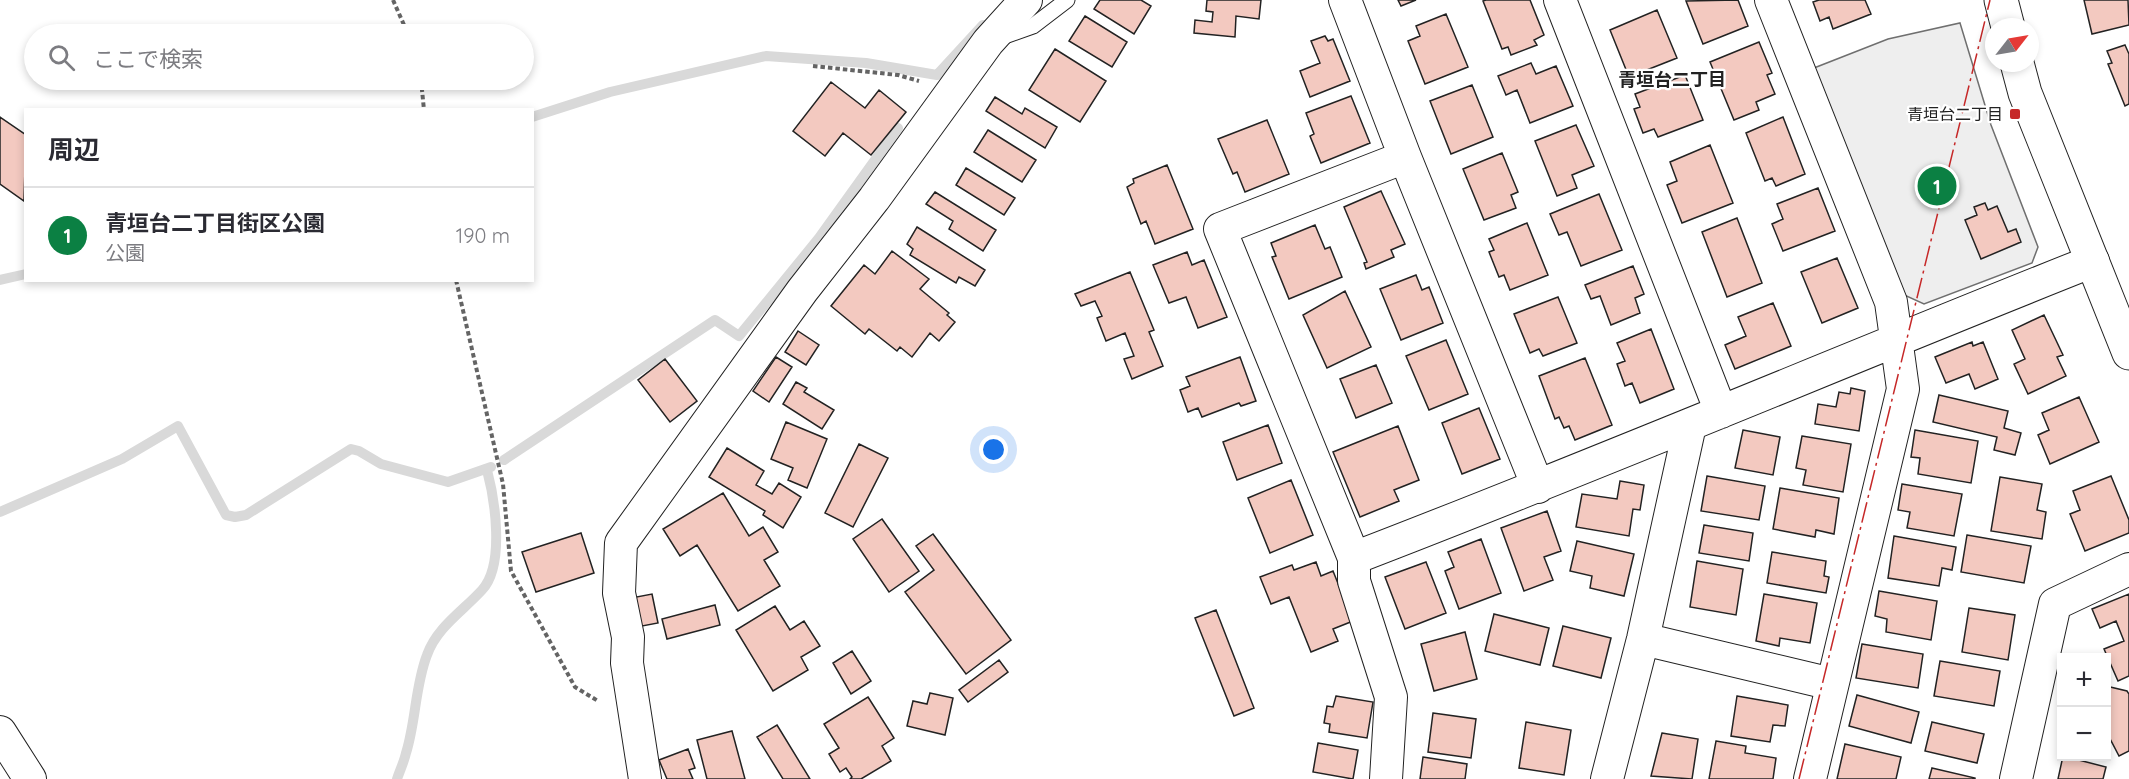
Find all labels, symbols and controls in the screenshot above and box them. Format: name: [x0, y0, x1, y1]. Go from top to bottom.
north arrow: [1985, 18, 2039, 72]
search box: [24, 24, 534, 90]
icon: search: [45, 41, 78, 74]
text: ここで検索: [93, 45, 203, 73]
district label: 青垣台二丁目: [1618, 68, 1726, 91]
place label: 青垣台二丁目: [1907, 104, 2003, 124]
marker: 青垣台二丁目: [2008, 107, 2022, 121]
text: 周辺: [48, 133, 100, 166]
pin: 1: [1918, 164, 1956, 208]
text: 青垣台二丁目街区公園: [105, 209, 325, 237]
text: 1: [64, 223, 71, 248]
text: 190 m: [456, 223, 510, 248]
text: 公園: [105, 240, 145, 265]
your location: [979, 435, 1008, 464]
map controls: [2057, 653, 2111, 761]
button: +: [2057, 653, 2111, 707]
button: −: [2057, 707, 2111, 761]

